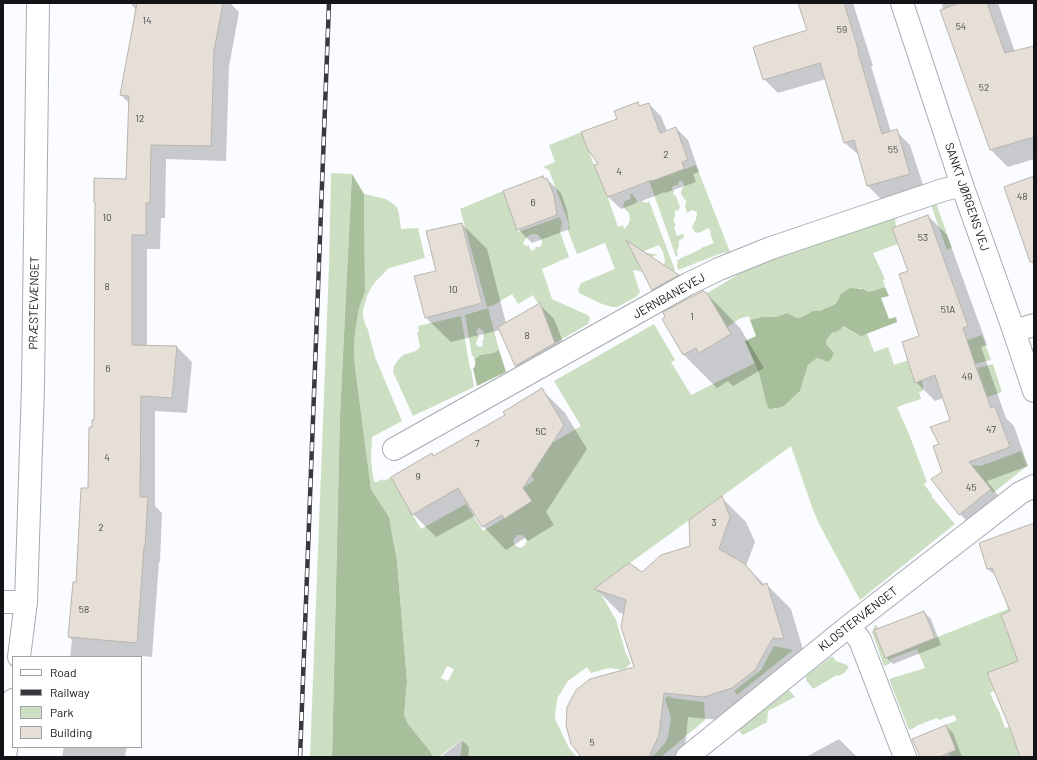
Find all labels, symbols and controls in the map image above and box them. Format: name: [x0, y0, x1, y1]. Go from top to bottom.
house number: 14: [142, 15, 152, 27]
house number: 54: [956, 21, 966, 33]
house number: 59: [837, 24, 847, 36]
house number: 52: [979, 82, 989, 94]
house number: 12: [136, 113, 144, 125]
street label: SANKT JØRGENS VEJ: [942, 141, 992, 253]
house number: 55: [888, 144, 898, 156]
house number: 2: [663, 149, 669, 161]
house number: 4: [616, 166, 622, 178]
house number: 48: [1017, 191, 1027, 203]
house number: 6: [530, 197, 536, 209]
house number: 10: [102, 212, 112, 224]
house number: 53: [918, 232, 928, 244]
street label: PRÆSTEVÆNGET: [26, 256, 42, 350]
street label: JERNBANEVEJ: [630, 270, 708, 322]
house number: 8: [104, 281, 110, 293]
house number: 10: [448, 284, 458, 296]
house number: 51A: [941, 304, 955, 316]
house number: 1: [690, 311, 694, 323]
house number: 8: [524, 330, 530, 342]
house number: 6: [105, 363, 111, 375]
house number: 49: [962, 371, 972, 383]
house number: 47: [986, 424, 996, 436]
house number: 5C: [535, 426, 547, 438]
house number: 7: [475, 438, 479, 450]
house number: 4: [104, 452, 110, 464]
house number: 9: [415, 471, 421, 483]
house number: 45: [966, 482, 976, 494]
house number: 3: [711, 517, 717, 529]
house number: 2: [98, 522, 104, 534]
street label: KLOSTERVÆNGET: [816, 584, 900, 654]
house number: 58: [79, 604, 89, 616]
legend: [12, 656, 142, 748]
text: Road: [50, 665, 77, 679]
text: Railway: [50, 685, 89, 699]
text: Park: [50, 705, 74, 719]
text: Building: [50, 725, 92, 739]
house number: 5: [589, 737, 595, 749]

